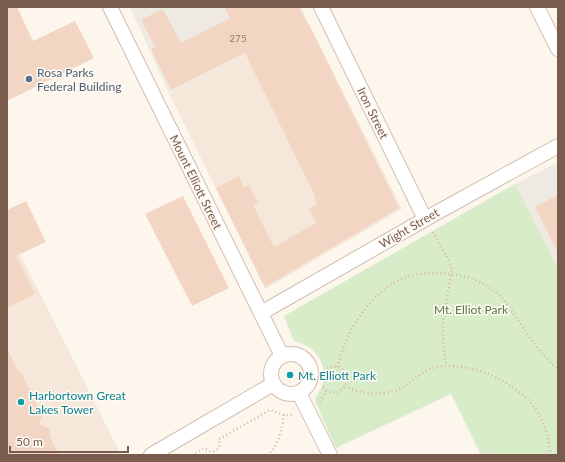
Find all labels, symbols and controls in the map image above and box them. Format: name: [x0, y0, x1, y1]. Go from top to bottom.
house number: 275: [229, 32, 247, 44]
place label: Rosa Parks Federal Building: [37, 65, 121, 94]
marker: Rosa Parks Federal Building: [24, 74, 34, 84]
street label: Iron Street: [354, 85, 392, 142]
street label: Mount Elliott Street: [167, 132, 226, 232]
street label: Wight Street: [376, 204, 442, 251]
park label: Mt. Elliot Park: [434, 302, 509, 317]
place label: Mt. Elliott Park: [298, 368, 377, 383]
marker: Mt. Elliott Park: [285, 370, 295, 380]
place label: Harbortown Great Lakes Tower: [29, 388, 126, 417]
marker: Harbortown Great Lakes Tower: [16, 397, 26, 407]
scale bar: [10, 428, 128, 454]
text: 50 m: [16, 434, 43, 449]

